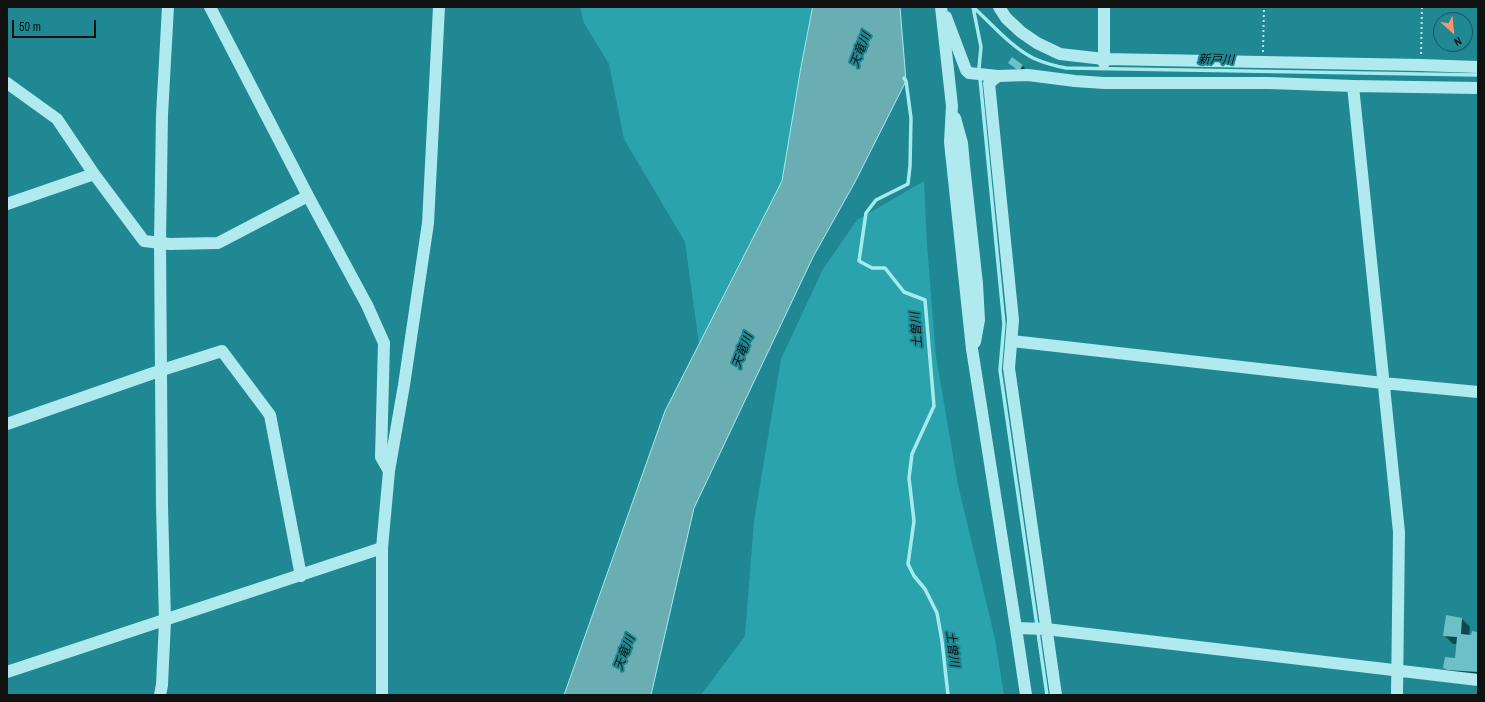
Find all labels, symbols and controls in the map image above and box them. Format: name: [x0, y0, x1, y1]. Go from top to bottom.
scale bar: [14, 12, 98, 38]
north arrow: [1433, 12, 1473, 52]
text: 50 m: [19, 19, 41, 35]
water label: 天竜川: [848, 31, 874, 69]
text: N: [1452, 34, 1464, 50]
water label: 新戸川: [1198, 52, 1234, 68]
water label: 土曽川: [908, 311, 926, 349]
water label: 天竜川: [730, 332, 756, 370]
water label: 土曽川: [943, 630, 961, 668]
water label: 天竜川: [612, 634, 638, 672]

